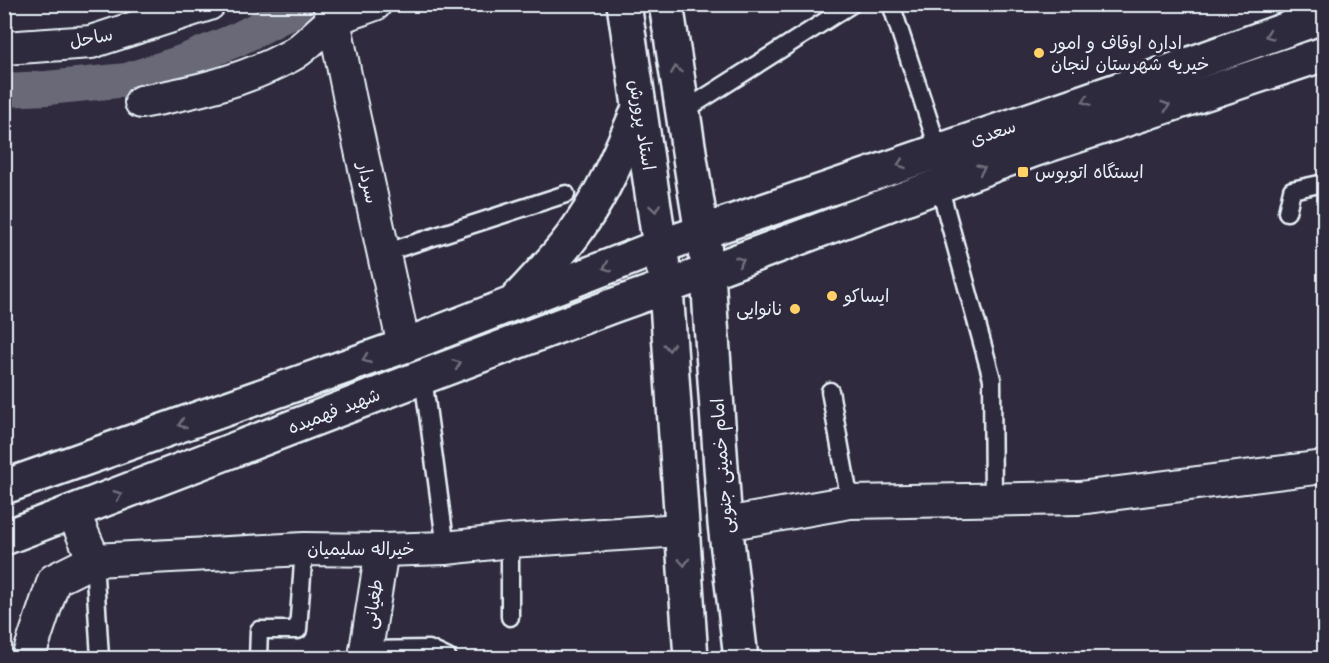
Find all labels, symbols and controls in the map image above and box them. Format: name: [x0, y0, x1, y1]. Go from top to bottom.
street label: ساحل: [67, 19, 115, 54]
place label: اداره اوقاف و امور خیریه شهرستان لنجان: [1049, 28, 1209, 76]
one-way arrow: [1265, 28, 1275, 41]
marker: اداره اوقاف و امور خیریه شهرستان لنجان: [1032, 46, 1046, 60]
one-way arrow: [671, 66, 683, 75]
street label: استاد پرورش: [623, 77, 664, 172]
one-way arrow: [1081, 94, 1092, 107]
one-way arrow: [1160, 101, 1171, 113]
street label: سعدی: [966, 111, 1019, 152]
one-way arrow: [896, 157, 907, 170]
place label: ایستگاه اتوبوس: [1035, 157, 1144, 184]
street label: سردار: [352, 158, 387, 206]
one-way arrow: [975, 164, 986, 176]
marker: ایستگاه اتوبوس: [1016, 165, 1030, 179]
one-way arrow: [648, 202, 661, 212]
one-way arrow: [734, 255, 745, 268]
one-way arrow: [602, 260, 613, 273]
place label: ایساکو: [842, 281, 889, 308]
marker: ایساکو: [825, 289, 839, 303]
place label: نانوایی: [736, 294, 783, 321]
marker: نانوایی: [788, 302, 802, 316]
one-way arrow: [663, 342, 676, 351]
one-way arrow: [361, 352, 372, 365]
one-way arrow: [451, 359, 462, 371]
street label: شهید فهمیده: [283, 380, 384, 440]
street label: امام خمینی جنوبی: [702, 397, 741, 535]
one-way arrow: [177, 417, 188, 430]
one-way arrow: [112, 490, 123, 502]
street label: خیراله سلیمیان: [307, 534, 415, 561]
one-way arrow: [677, 558, 690, 567]
street label: طغیانی: [354, 577, 389, 631]

